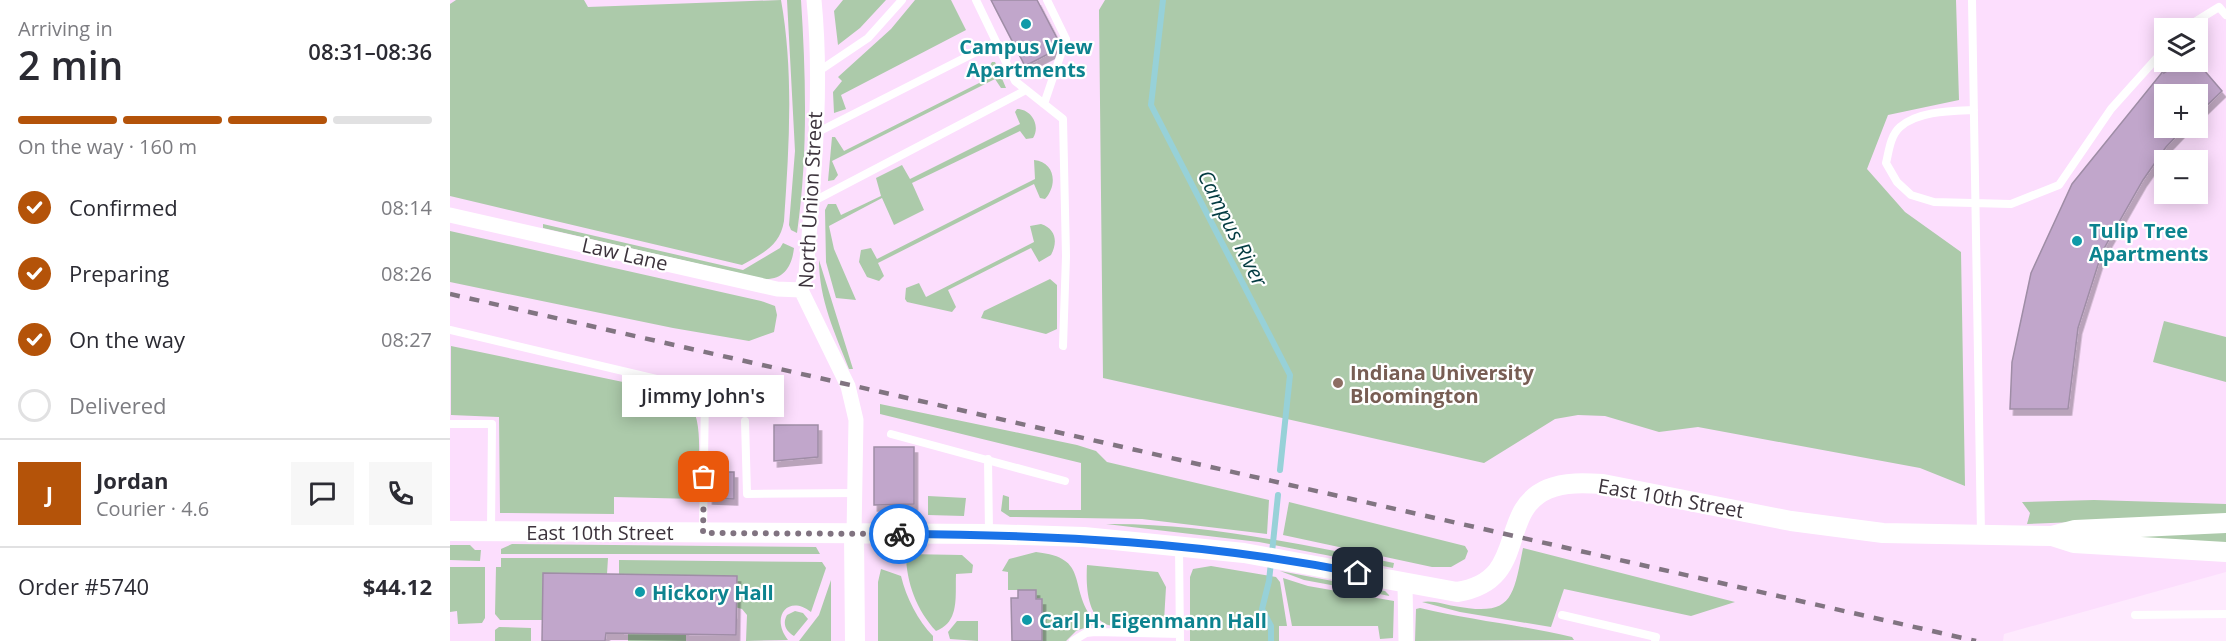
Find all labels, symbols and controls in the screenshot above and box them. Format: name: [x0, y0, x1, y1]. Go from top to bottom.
text: Arriving in: [18, 15, 113, 42]
marker: Campus View Apartments: [1019, 17, 1033, 31]
map controls: [2154, 18, 2208, 204]
button: layers: [2154, 18, 2208, 72]
place label: Campus View Apartments: [959, 33, 1093, 83]
text: 08:31–08:36: [308, 36, 432, 66]
text: 2 min: [18, 38, 123, 91]
button: +: [2154, 84, 2208, 138]
street label: North Union Street: [792, 111, 828, 289]
text: On the way · 160 m: [18, 133, 197, 160]
button: −: [2154, 150, 2208, 204]
water label: Campus River: [1192, 165, 1275, 292]
icon: check: [18, 191, 51, 224]
text: Confirmed: [69, 192, 178, 222]
text: 08:14: [381, 194, 432, 221]
place label: Tulip Tree Apartments: [2089, 217, 2209, 267]
street label: Law Lane: [579, 231, 671, 277]
marker: Tulip Tree Apartments: [2070, 234, 2084, 248]
icon: check: [18, 257, 51, 290]
text: Preparing: [69, 258, 169, 288]
text: 08:26: [381, 260, 432, 287]
icon: check: [18, 323, 51, 356]
text: On the way: [69, 324, 185, 354]
text: 08:27: [381, 326, 432, 353]
place label: Indiana University Bloomington: [1350, 359, 1534, 409]
callout: Jimmy John's: [623, 375, 785, 417]
marker: Indiana University Bloomington: [1331, 376, 1345, 390]
text: Jimmy John's: [641, 382, 765, 409]
text: Delivered: [69, 390, 167, 420]
pin: [678, 451, 729, 502]
icon: bag: [687, 460, 720, 493]
button: chat: [291, 462, 354, 525]
button: phone: [369, 462, 432, 525]
text: Jordan: [96, 465, 169, 495]
street label: East 10th Street: [1596, 472, 1746, 524]
text: J: [46, 478, 53, 508]
text: Courier · 4.6: [96, 495, 209, 522]
courier: [869, 504, 929, 564]
icon: bike: [883, 518, 916, 551]
street label: East 10th Street: [526, 519, 674, 546]
pin: [1332, 547, 1383, 598]
icon: home: [1341, 556, 1374, 589]
text: Order #5740: [18, 571, 149, 601]
text: $44.12: [363, 571, 432, 601]
place label: Hickory Hall: [652, 579, 774, 606]
marker: Hickory Hall: [633, 585, 647, 599]
place label: Carl H. Eigenmann Hall: [1039, 607, 1267, 634]
marker: Carl H. Eigenmann Hall: [1020, 613, 1034, 627]

